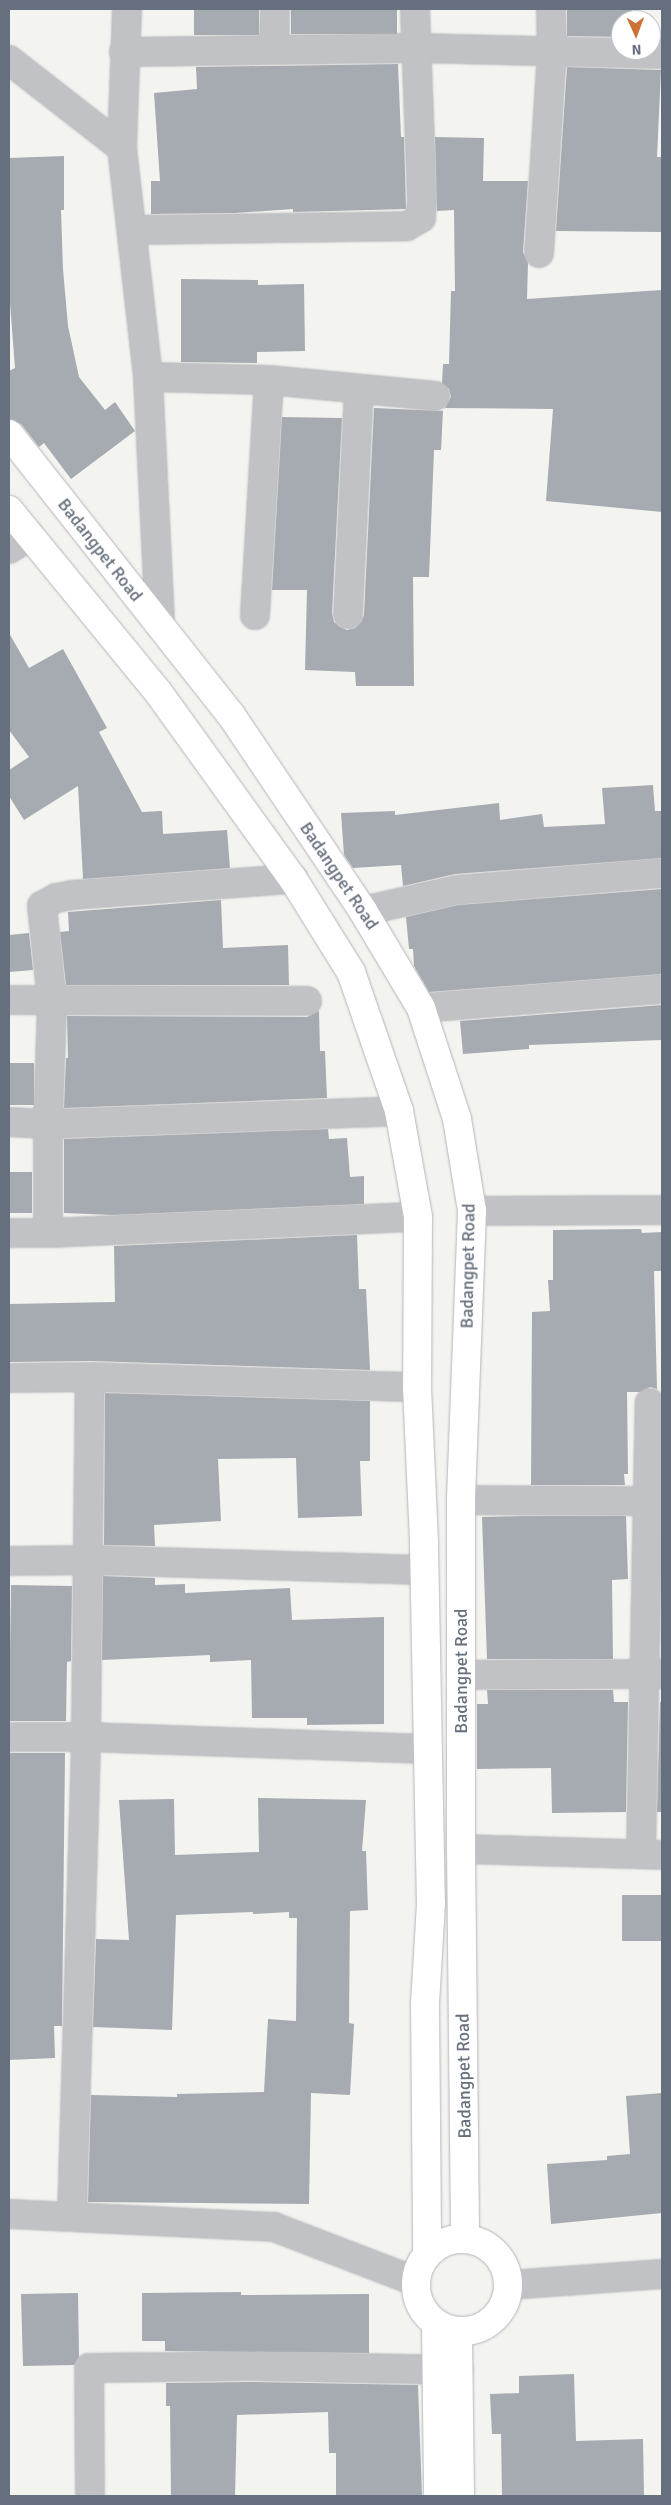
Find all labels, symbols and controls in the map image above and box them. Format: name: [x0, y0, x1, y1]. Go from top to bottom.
north arrow: [611, 10, 661, 60]
text: N: [631, 41, 642, 58]
street label: Badangpet Road: [53, 494, 147, 606]
street label: Badangpet Road: [295, 818, 383, 934]
street label: Badangpet Road: [456, 1203, 480, 1329]
street label: Badangpet Road: [450, 1608, 472, 1734]
street label: Badangpet Road: [452, 2013, 476, 2139]

